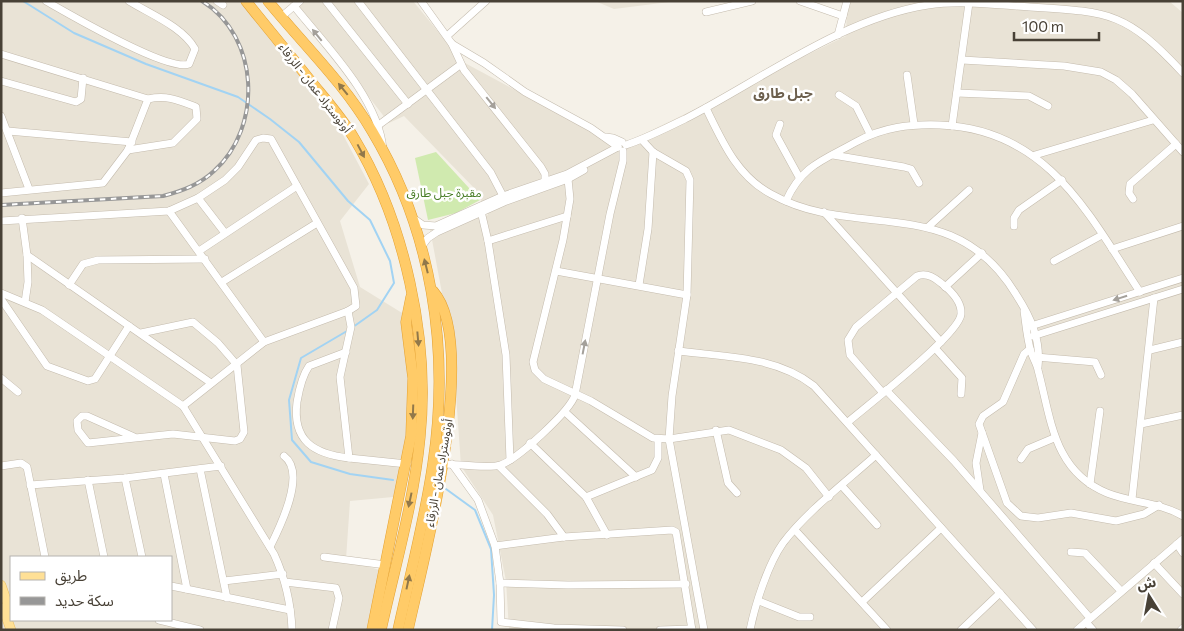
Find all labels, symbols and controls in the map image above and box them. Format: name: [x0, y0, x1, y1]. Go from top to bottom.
scale bar: [1014, 10, 1099, 42]
text: 100 m: [1022, 17, 1064, 35]
one-way arrow: [312, 29, 323, 42]
street label: أوتوستراد عمان - الزرقاء: [276, 40, 355, 136]
one-way arrow: [338, 82, 349, 95]
district label: جبل طارق: [753, 84, 813, 102]
one-way arrow: [485, 97, 496, 110]
one-way arrow: [357, 144, 365, 158]
park label: مقبرة جبل طارق: [407, 185, 481, 200]
one-way arrow: [422, 259, 430, 274]
one-way arrow: [1112, 295, 1127, 302]
one-way arrow: [415, 331, 423, 347]
one-way arrow: [580, 339, 588, 355]
one-way arrow: [408, 404, 416, 420]
street label: أوتوستراد عمان - الزرقاء: [422, 417, 455, 528]
one-way arrow: [406, 492, 414, 507]
legend: [10, 556, 172, 621]
text: طريق: [55, 566, 87, 586]
north arrow: [1124, 571, 1174, 621]
text: ش: [1135, 573, 1157, 593]
one-way arrow: [404, 575, 412, 590]
text: سكة حديد: [55, 591, 114, 609]

